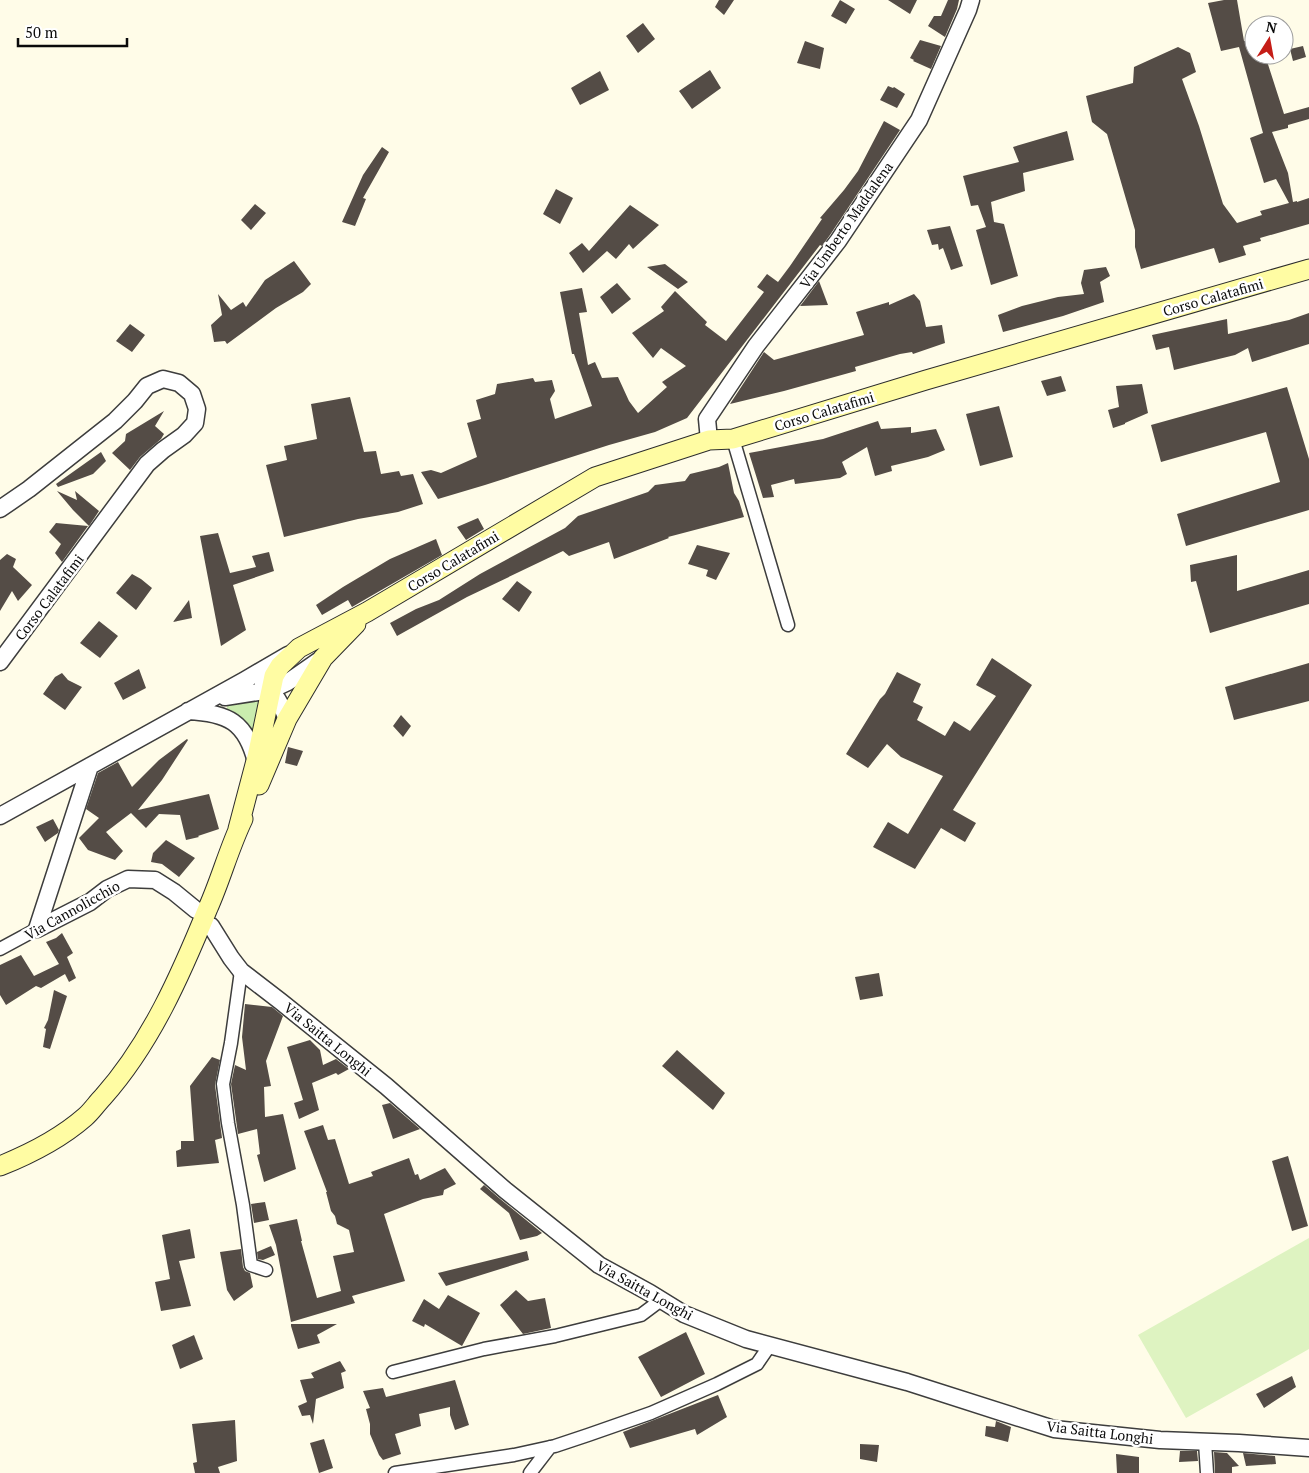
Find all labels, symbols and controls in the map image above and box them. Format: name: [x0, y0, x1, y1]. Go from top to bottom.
scale bar: [18, 15, 126, 47]
north arrow: [1244, 15, 1294, 65]
text: N: [1265, 16, 1279, 37]
text: 50 m: [25, 22, 58, 42]
street label: Via Umberto Maddalena: [795, 158, 897, 292]
street label: Corso Calatafimi: [1161, 274, 1265, 320]
street label: Corso Calatafimi: [772, 387, 876, 435]
street label: Corso Calatafimi: [404, 526, 502, 596]
street label: Corso Calatafimi: [10, 550, 88, 644]
street label: Via Cannolicchio: [21, 876, 123, 944]
street label: Via Saitta Longhi: [280, 998, 376, 1080]
street label: Via Saitta Longhi: [593, 1256, 697, 1324]
street label: Via Saitta Longhi: [1046, 1416, 1154, 1448]

